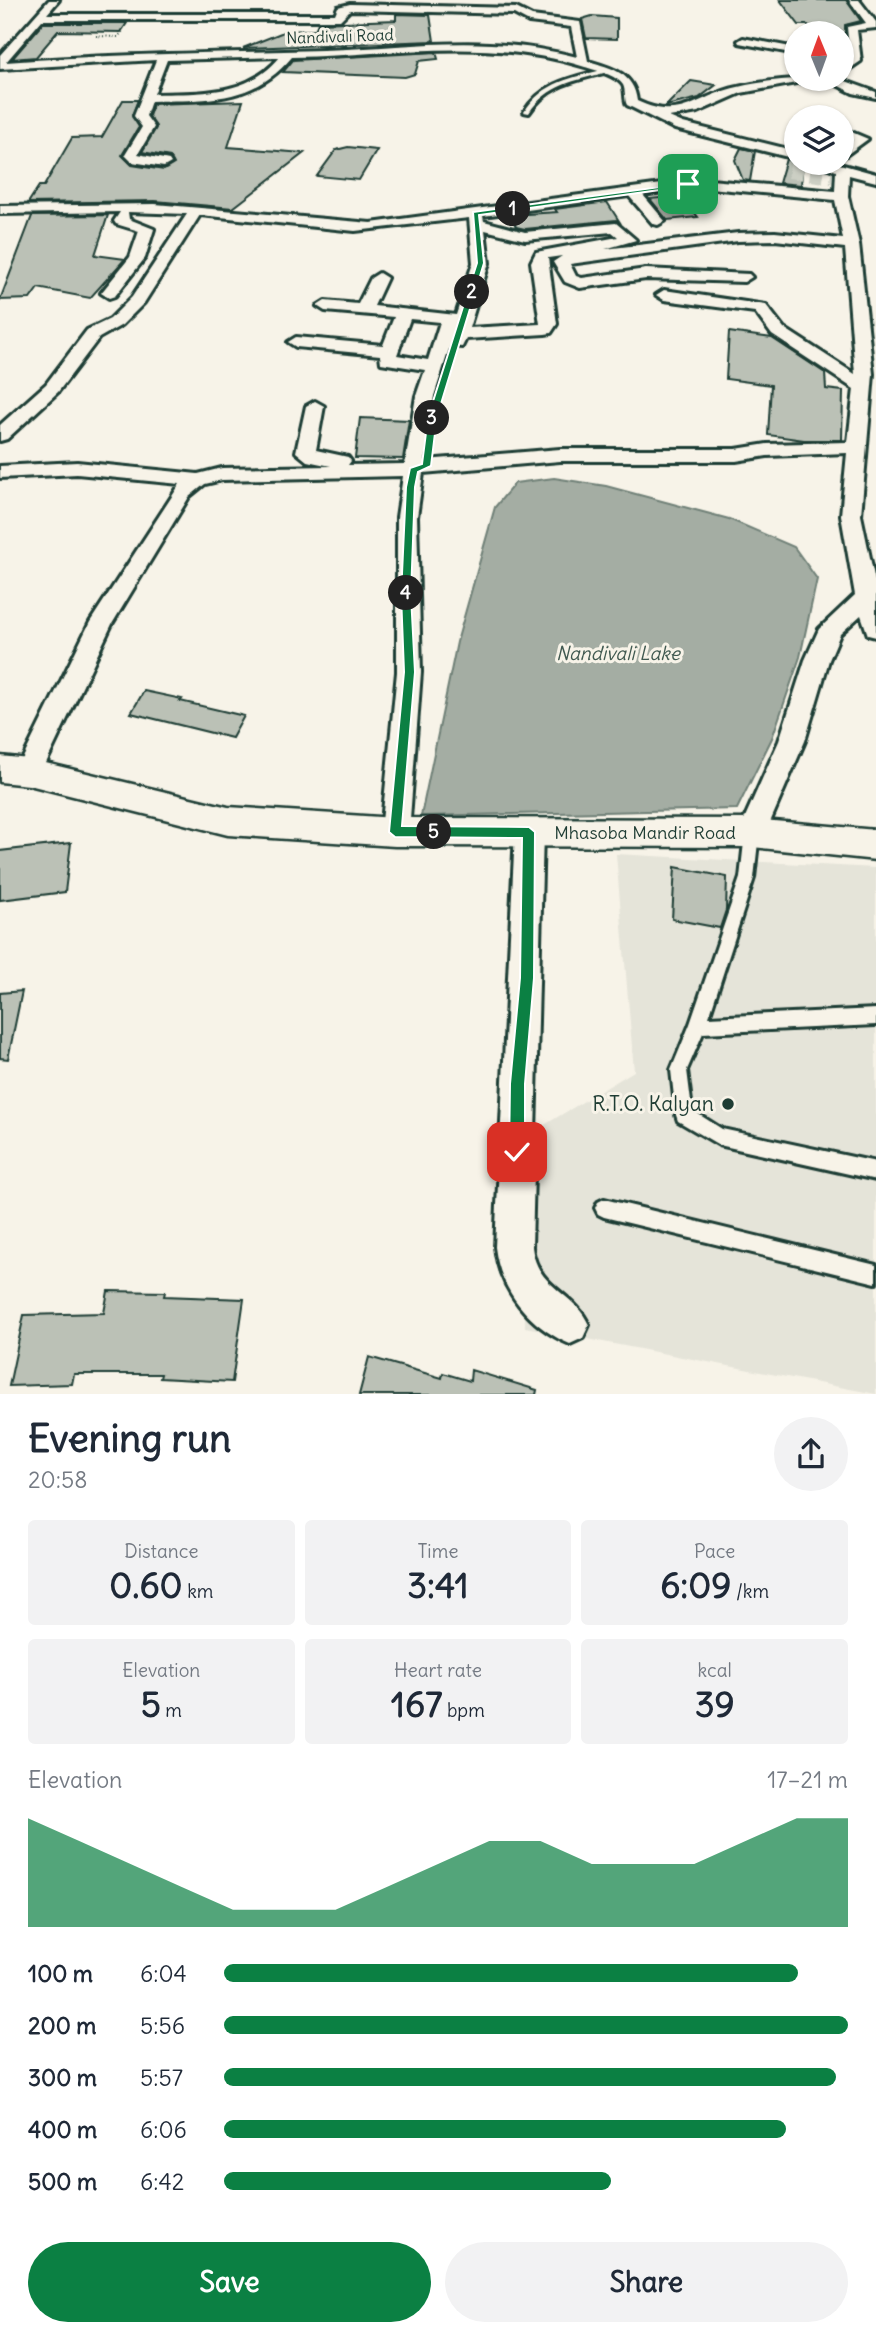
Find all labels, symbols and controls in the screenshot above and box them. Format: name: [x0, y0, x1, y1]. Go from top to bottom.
north arrow: [784, 21, 854, 91]
map controls: [784, 21, 854, 175]
street label: Nandivali Road: [286, 24, 394, 48]
button: layers: [784, 105, 854, 175]
pin: [658, 154, 718, 214]
icon: arrive: [669, 165, 707, 203]
pin: 1: [496, 192, 530, 227]
text: 1: [509, 196, 516, 220]
pin: 2: [454, 274, 490, 310]
text: 2: [466, 279, 477, 303]
pin: 3: [414, 400, 450, 436]
text: 3: [426, 405, 437, 429]
pin: 4: [388, 576, 424, 610]
text: 4: [400, 580, 411, 604]
water label: Nandivali Lake: [556, 641, 682, 665]
pin: 5: [416, 814, 452, 850]
text: 5: [428, 819, 439, 843]
street label: Mhasoba Mandir Road: [554, 821, 736, 844]
place label: R.T.O. Kalyan: [592, 1090, 714, 1117]
marker: R.T.O. Kalyan: [720, 1096, 736, 1112]
pin: [487, 1122, 547, 1182]
icon: check: [498, 1133, 536, 1171]
text: Evening run: [28, 1415, 231, 1462]
button: share: [774, 1417, 848, 1491]
text: 20:58: [28, 1465, 87, 1494]
text: Distance: [124, 1539, 198, 1563]
text: Time: [417, 1539, 459, 1563]
text: Pace: [694, 1539, 735, 1563]
text: 0.60: [109, 1563, 183, 1607]
text: 3:41: [407, 1563, 469, 1607]
text: 6:09: [660, 1563, 731, 1607]
text: km: [183, 1579, 214, 1603]
text: /km: [731, 1579, 769, 1603]
text: Elevation: [122, 1658, 200, 1682]
text: Heart rate: [394, 1658, 482, 1682]
text: kcal: [698, 1658, 732, 1682]
text: 5: [141, 1682, 161, 1726]
text: 167: [391, 1682, 442, 1726]
text: 39: [695, 1682, 735, 1726]
text: m: [161, 1698, 182, 1722]
text: bpm: [442, 1698, 485, 1722]
text: Elevation: [28, 1765, 122, 1794]
text: 17–21 m: [767, 1765, 848, 1794]
text: 100 m: [28, 1959, 93, 1988]
text: 6:04: [140, 1959, 187, 1988]
text: 200 m: [28, 2011, 97, 2040]
text: 5:56: [140, 2011, 185, 2040]
text: 300 m: [28, 2063, 97, 2092]
text: 5:57: [140, 2063, 183, 2092]
text: 400 m: [28, 2115, 97, 2144]
text: 6:06: [140, 2115, 187, 2144]
text: 500 m: [28, 2167, 97, 2196]
text: 6:42: [140, 2167, 184, 2196]
button: Save: [28, 2242, 431, 2322]
button: Share: [445, 2242, 848, 2322]

